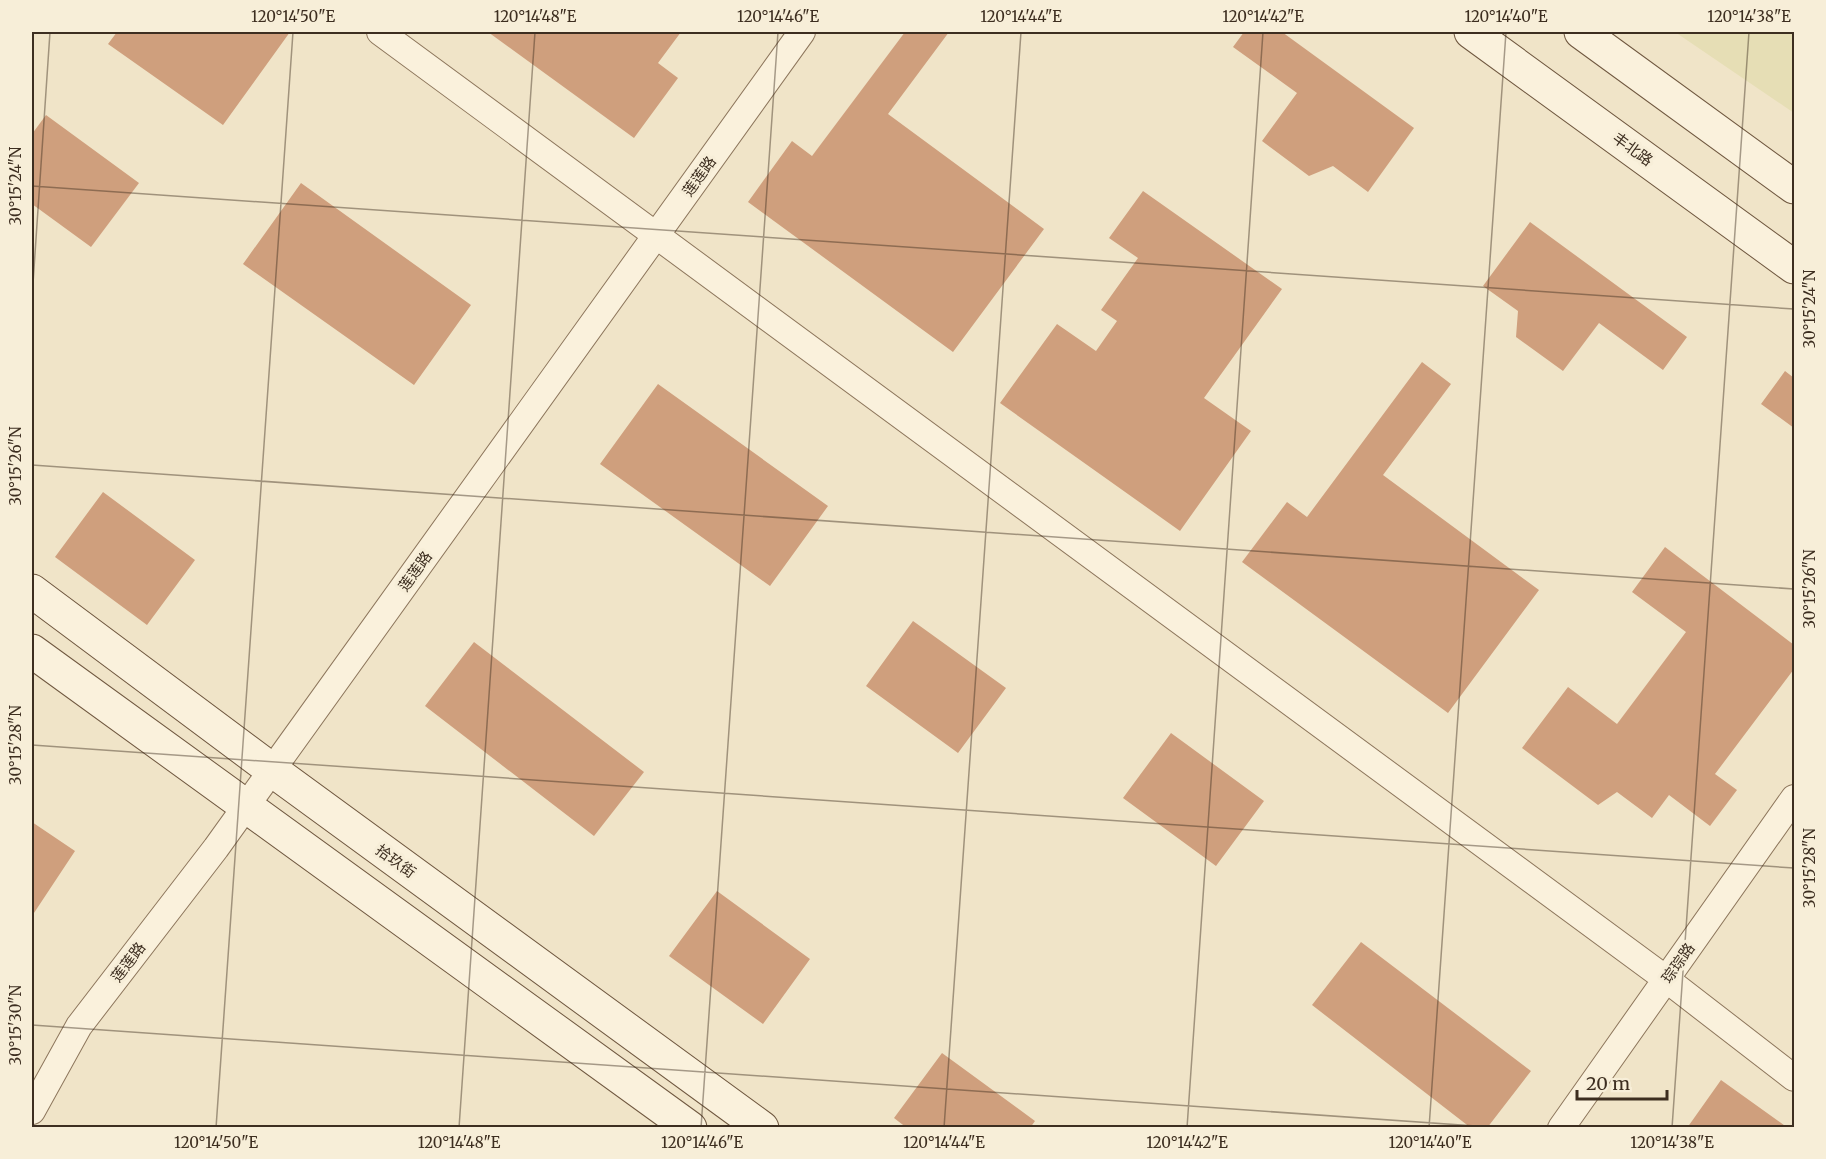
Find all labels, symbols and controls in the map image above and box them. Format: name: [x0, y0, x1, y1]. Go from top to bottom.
text: 120°14'50"E: [251, 7, 335, 26]
text: 120°14'48"E: [494, 7, 577, 26]
text: 120°14'46"E: [737, 7, 819, 26]
text: 120°14'44"E: [980, 7, 1062, 26]
text: 120°14'42"E: [1222, 7, 1304, 26]
text: 120°14'40"E: [1464, 7, 1548, 26]
text: 120°14'38"E: [1707, 7, 1791, 26]
street label: 丰北路: [1609, 128, 1657, 170]
text: 30°15'24"N: [6, 146, 25, 225]
street label: 莲莲路: [678, 152, 720, 200]
text: 30°15'24"N: [1800, 269, 1819, 348]
text: 30°15'26"N: [6, 426, 25, 506]
street label: 莲莲路: [394, 547, 436, 595]
text: 30°15'26"N: [1800, 549, 1819, 629]
text: 30°15'28"N: [6, 705, 25, 785]
text: 30°15'28"N: [1800, 828, 1819, 908]
street label: 拾玖街: [372, 840, 420, 882]
street label: 莲莲路: [107, 938, 149, 986]
street label: 琮琮路: [1657, 939, 1699, 987]
text: 30°15'30"N: [6, 984, 25, 1065]
scale bar: [1577, 1063, 1667, 1101]
text: 20 m: [1586, 1072, 1630, 1095]
text: 120°14'50"E: [174, 1133, 258, 1152]
text: 120°14'48"E: [418, 1133, 501, 1152]
text: 120°14'46"E: [661, 1133, 743, 1152]
text: 120°14'44"E: [903, 1133, 985, 1152]
text: 120°14'42"E: [1146, 1133, 1228, 1152]
text: 120°14'40"E: [1388, 1133, 1472, 1152]
text: 120°14'38"E: [1630, 1133, 1714, 1152]

